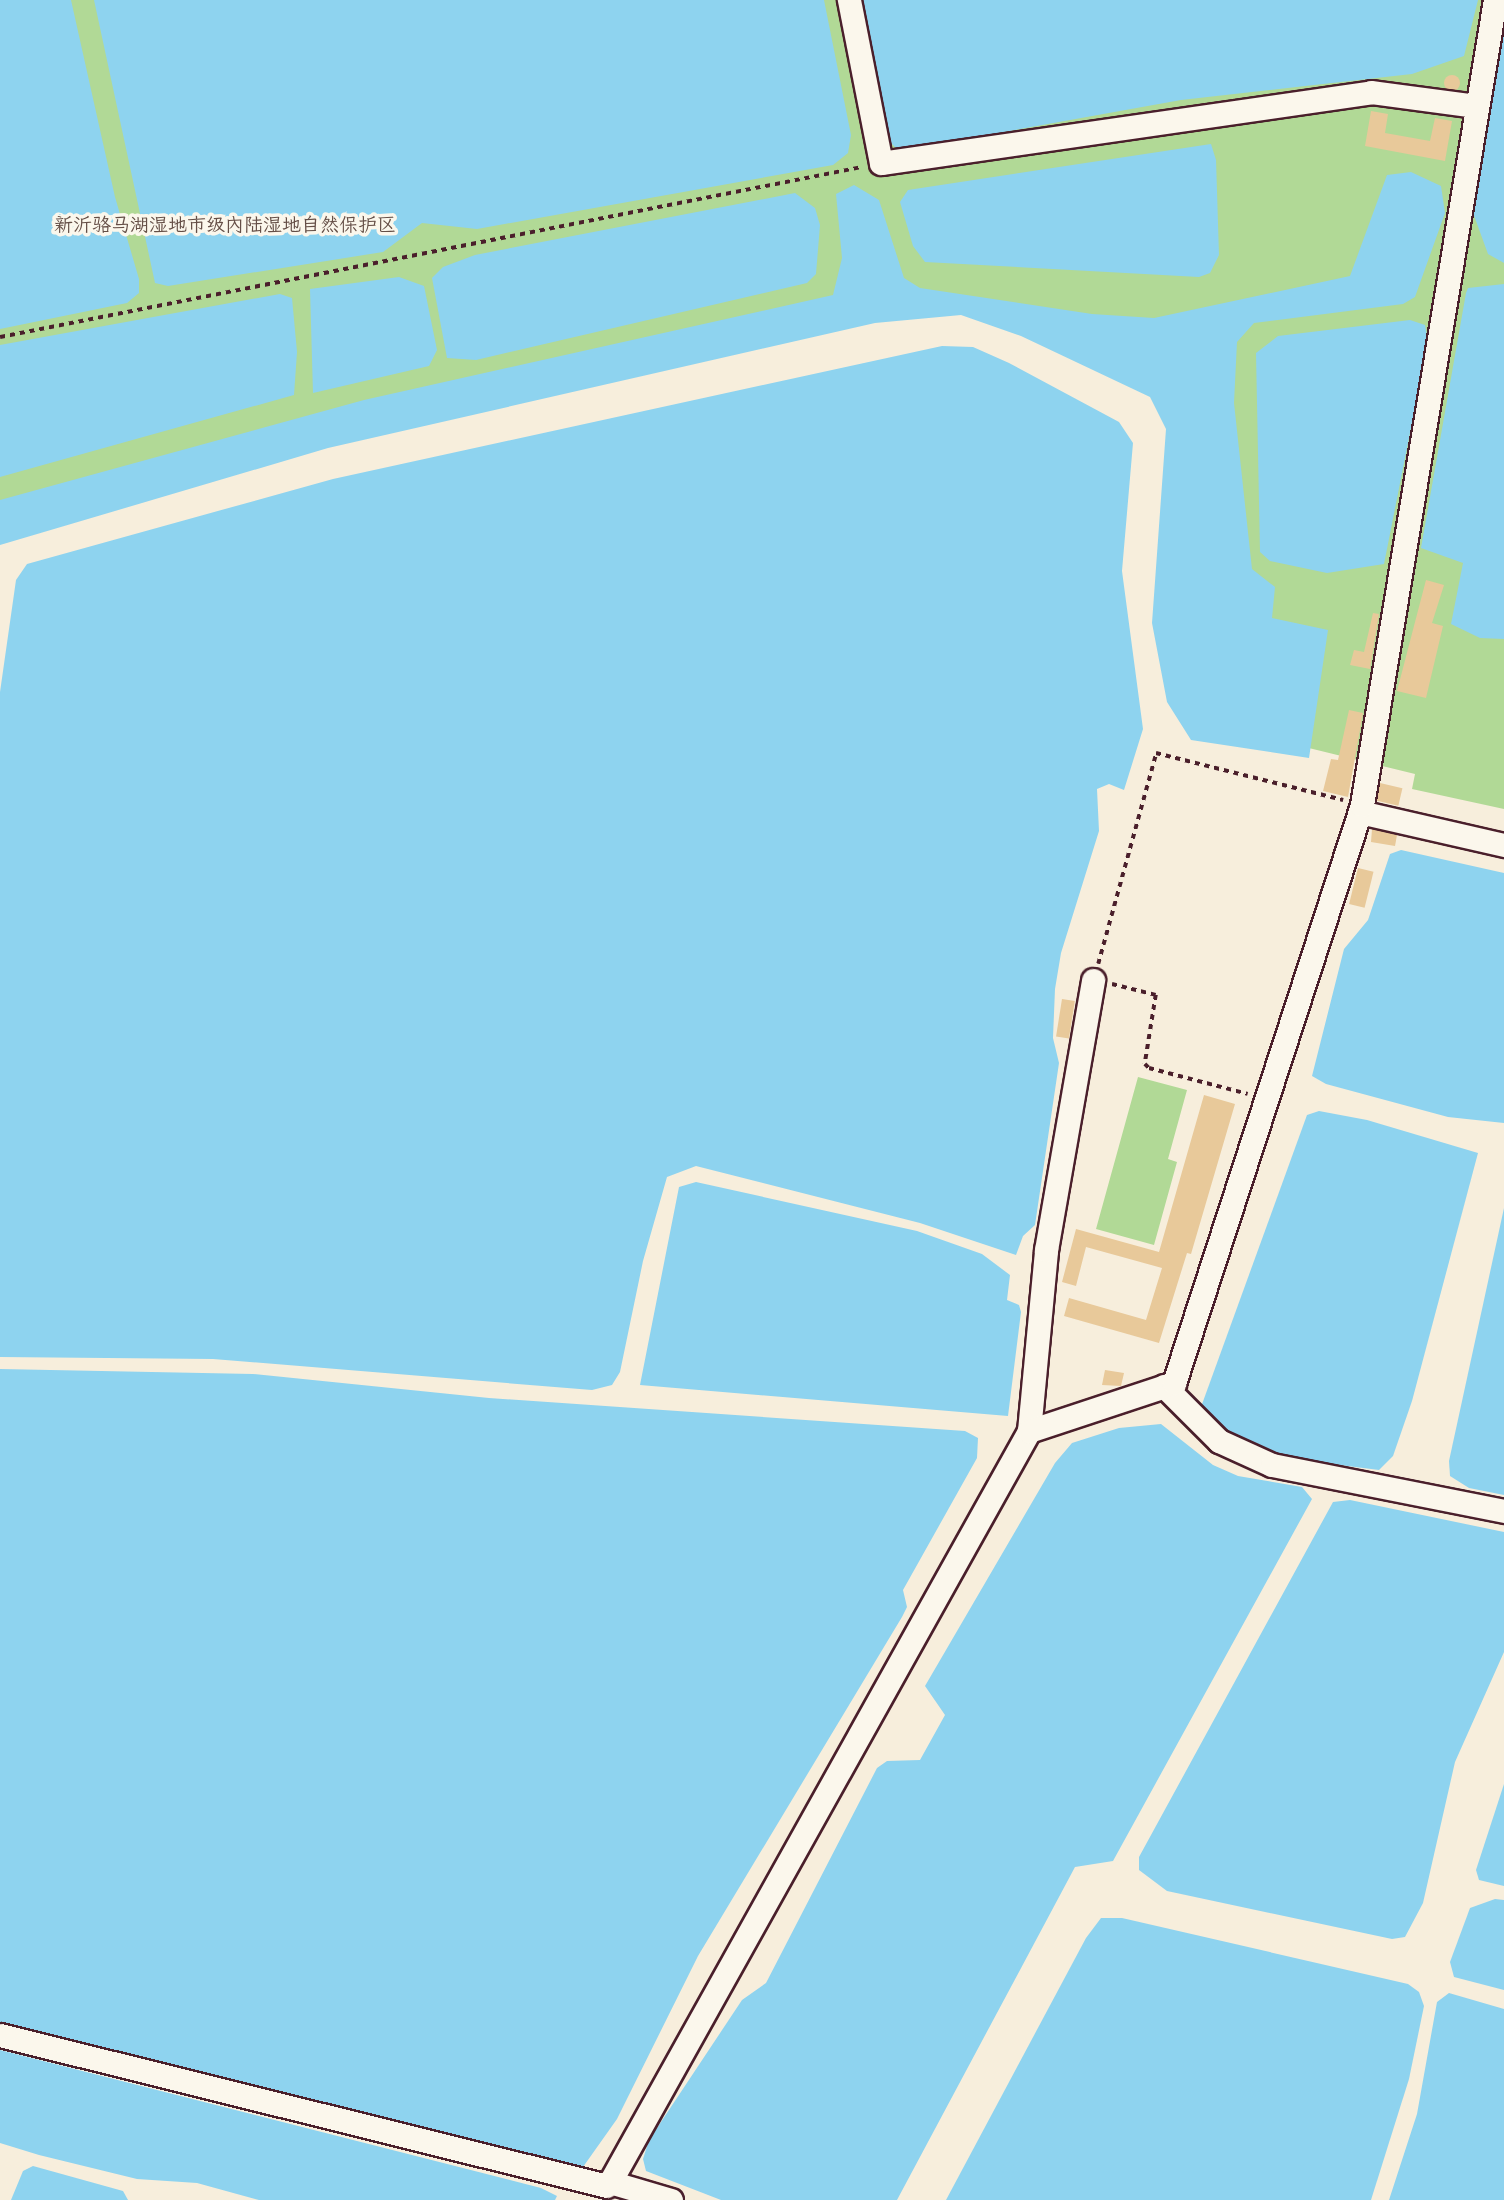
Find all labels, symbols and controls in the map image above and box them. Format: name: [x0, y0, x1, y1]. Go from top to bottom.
park label: 新沂骆马湖湿地市级内陆湿地自然保护区: [54, 215, 396, 237]

